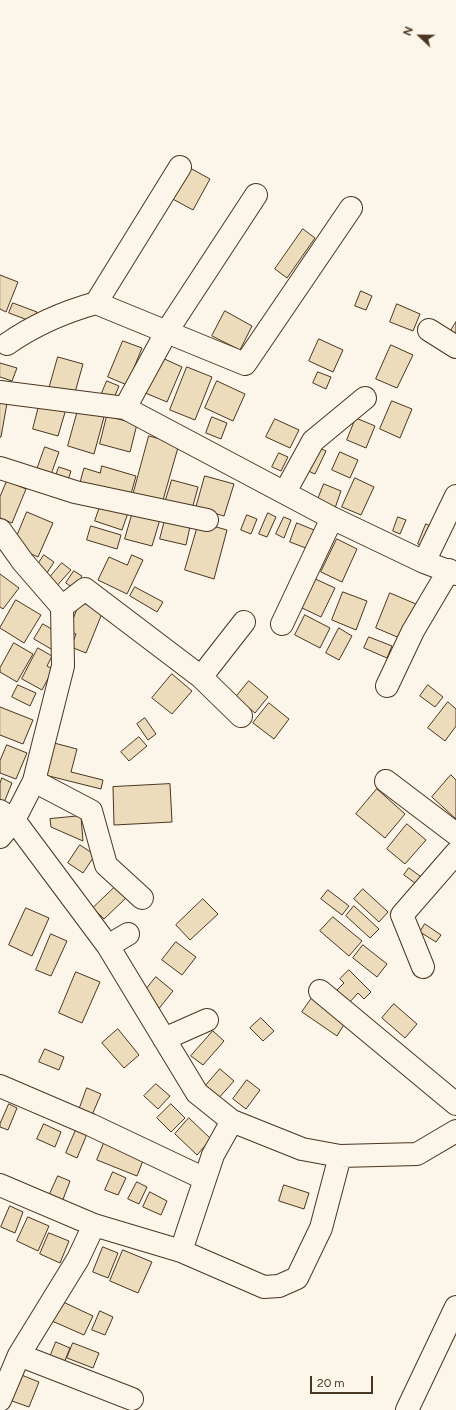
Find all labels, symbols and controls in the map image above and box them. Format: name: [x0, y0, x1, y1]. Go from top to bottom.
north arrow: [400, 16, 440, 56]
text: N: [401, 25, 416, 38]
scale bar: [312, 1368, 375, 1394]
text: 20 m: [317, 1376, 345, 1390]

